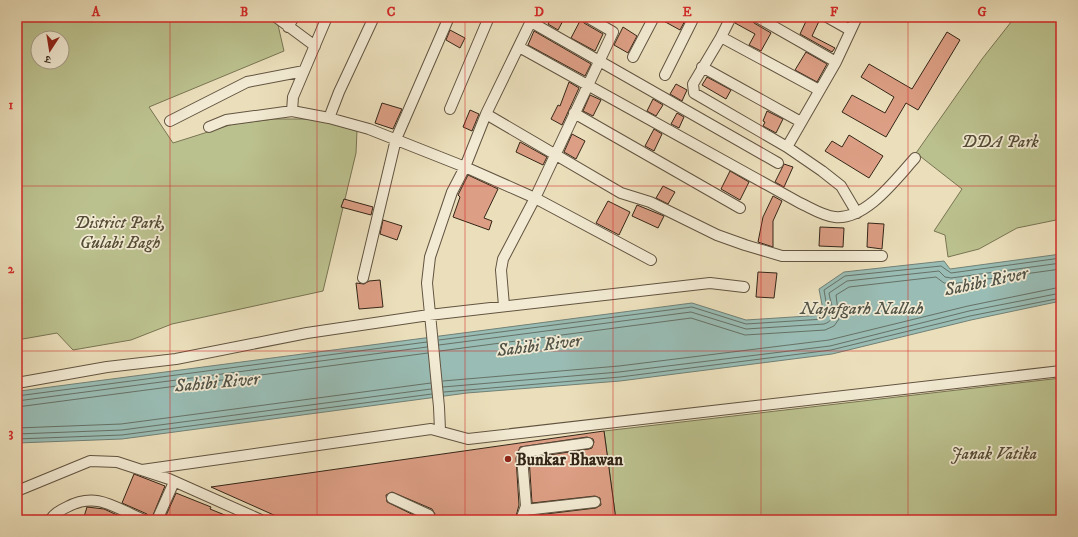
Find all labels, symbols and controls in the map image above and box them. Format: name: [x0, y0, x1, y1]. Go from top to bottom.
text: A: [91, 4, 101, 20]
text: B: [240, 4, 248, 20]
text: C: [387, 4, 396, 20]
text: D: [534, 4, 544, 20]
text: E: [682, 4, 692, 20]
text: F: [830, 4, 839, 20]
text: G: [977, 4, 987, 20]
north arrow: [30, 30, 70, 70]
text: उ: [43, 51, 53, 66]
text: 1: [9, 97, 14, 113]
park label: DDA Park: [961, 131, 1039, 153]
park label: District Park, Gulabi Bagh: [74, 212, 166, 254]
text: 2: [8, 261, 15, 277]
water label: Sahibi River: [941, 262, 1032, 302]
water label: Najafgarh Nallah: [799, 298, 924, 320]
water label: Sahibi River: [495, 330, 584, 362]
water label: Sahibi River: [173, 368, 262, 398]
text: 3: [9, 425, 14, 441]
park label: Janak Vatika: [951, 443, 1037, 465]
place label: Bunkar Bhawan: [516, 449, 623, 471]
marker: Bunkar Bhawan: [503, 454, 513, 464]

